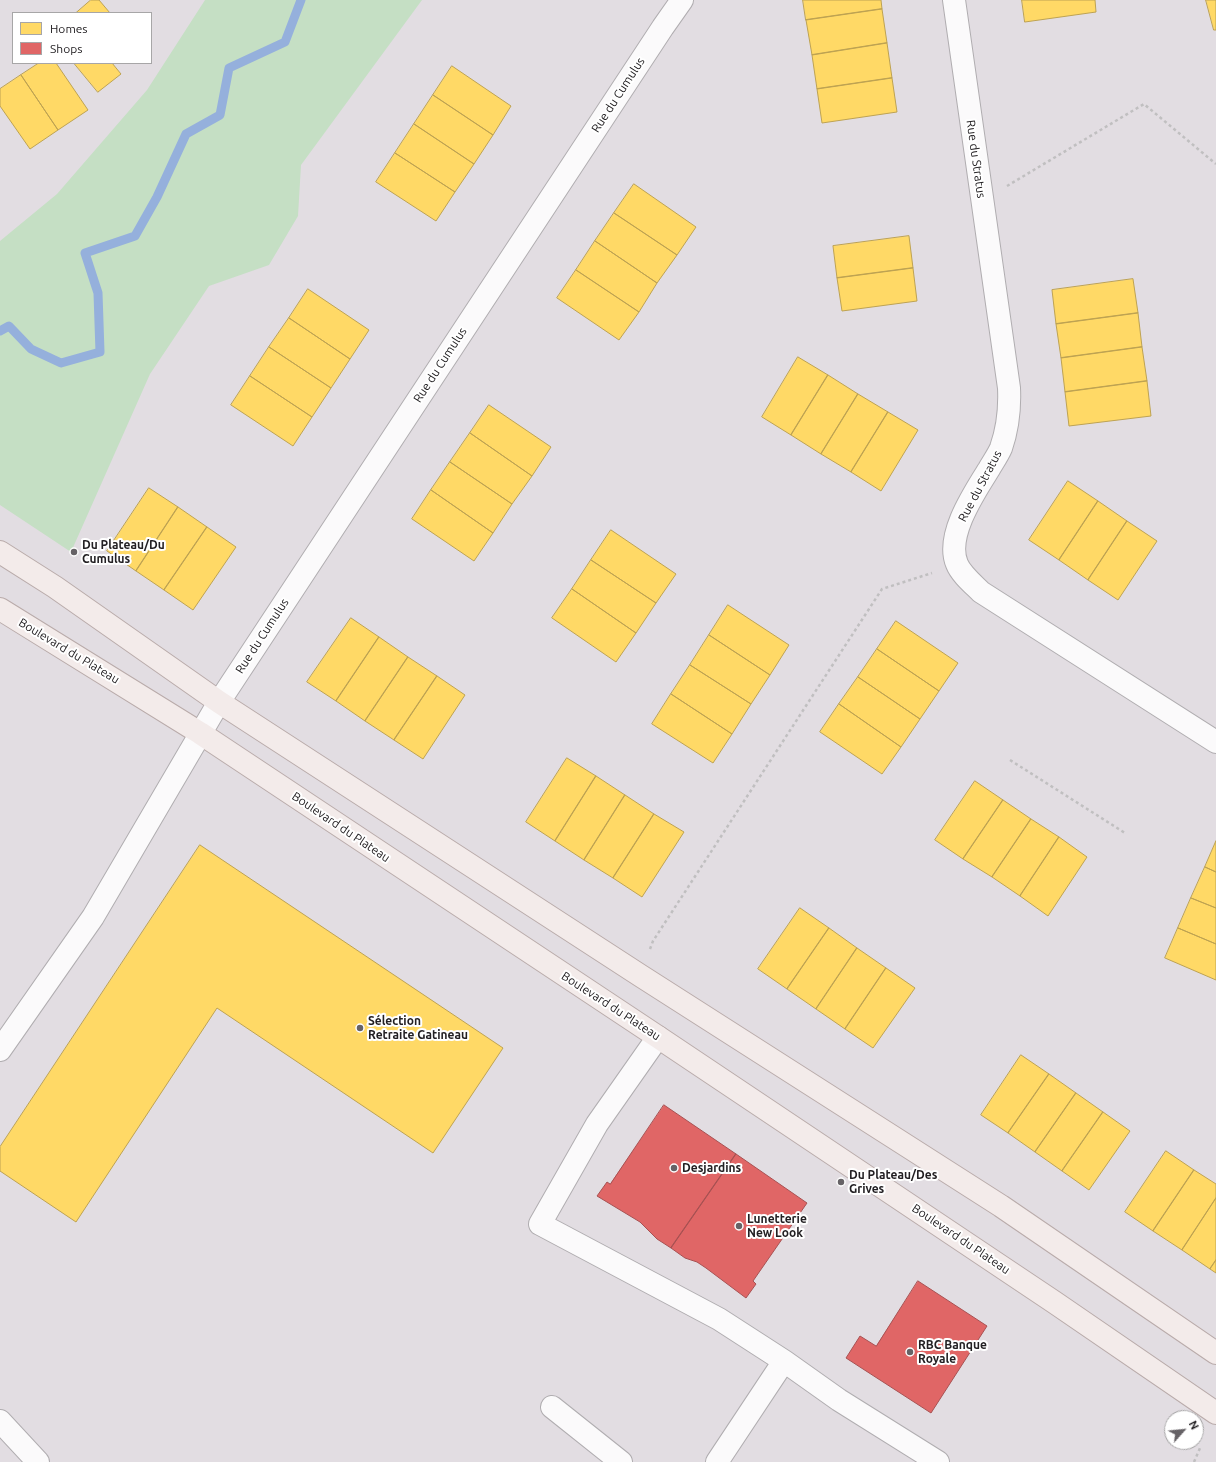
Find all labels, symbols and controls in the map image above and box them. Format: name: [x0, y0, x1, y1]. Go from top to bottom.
legend: [12, 12, 152, 64]
text: Homes: [50, 22, 88, 35]
text: Shops: [50, 42, 82, 55]
street label: Rue du Cumulus: [588, 55, 648, 135]
street label: Rue du Stratus: [963, 119, 989, 199]
street label: Rue du Cumulus: [410, 325, 470, 405]
street label: Rue du Stratus: [955, 448, 1005, 524]
place label: Du Plateau/Du Cumulus: [82, 538, 165, 566]
marker: Du Plateau/Du Cumulus: [69, 547, 79, 557]
street label: Rue du Cumulus: [232, 596, 292, 676]
street label: Boulevard du Plateau: [16, 615, 122, 687]
street label: Boulevard du Plateau: [289, 789, 393, 865]
street label: Boulevard du Plateau: [559, 969, 663, 1043]
place label: Sélection Retraite Gatineau: [368, 1014, 468, 1042]
marker: Sélection Retraite Gatineau: [355, 1023, 365, 1033]
place label: Desjardins: [682, 1161, 741, 1175]
marker: Desjardins: [669, 1163, 679, 1173]
place label: Du Plateau/Des Grives: [849, 1168, 937, 1196]
marker: Du Plateau/Des Grives: [836, 1177, 846, 1187]
street label: Boulevard du Plateau: [909, 1201, 1013, 1277]
place label: Lunetterie New Look: [747, 1212, 807, 1240]
marker: Lunetterie New Look: [734, 1221, 744, 1231]
place label: RBC Banque Royale: [918, 1338, 987, 1366]
marker: RBC Banque Royale: [905, 1347, 915, 1357]
north arrow: [1164, 1410, 1204, 1450]
text: N: [1187, 1419, 1201, 1431]

